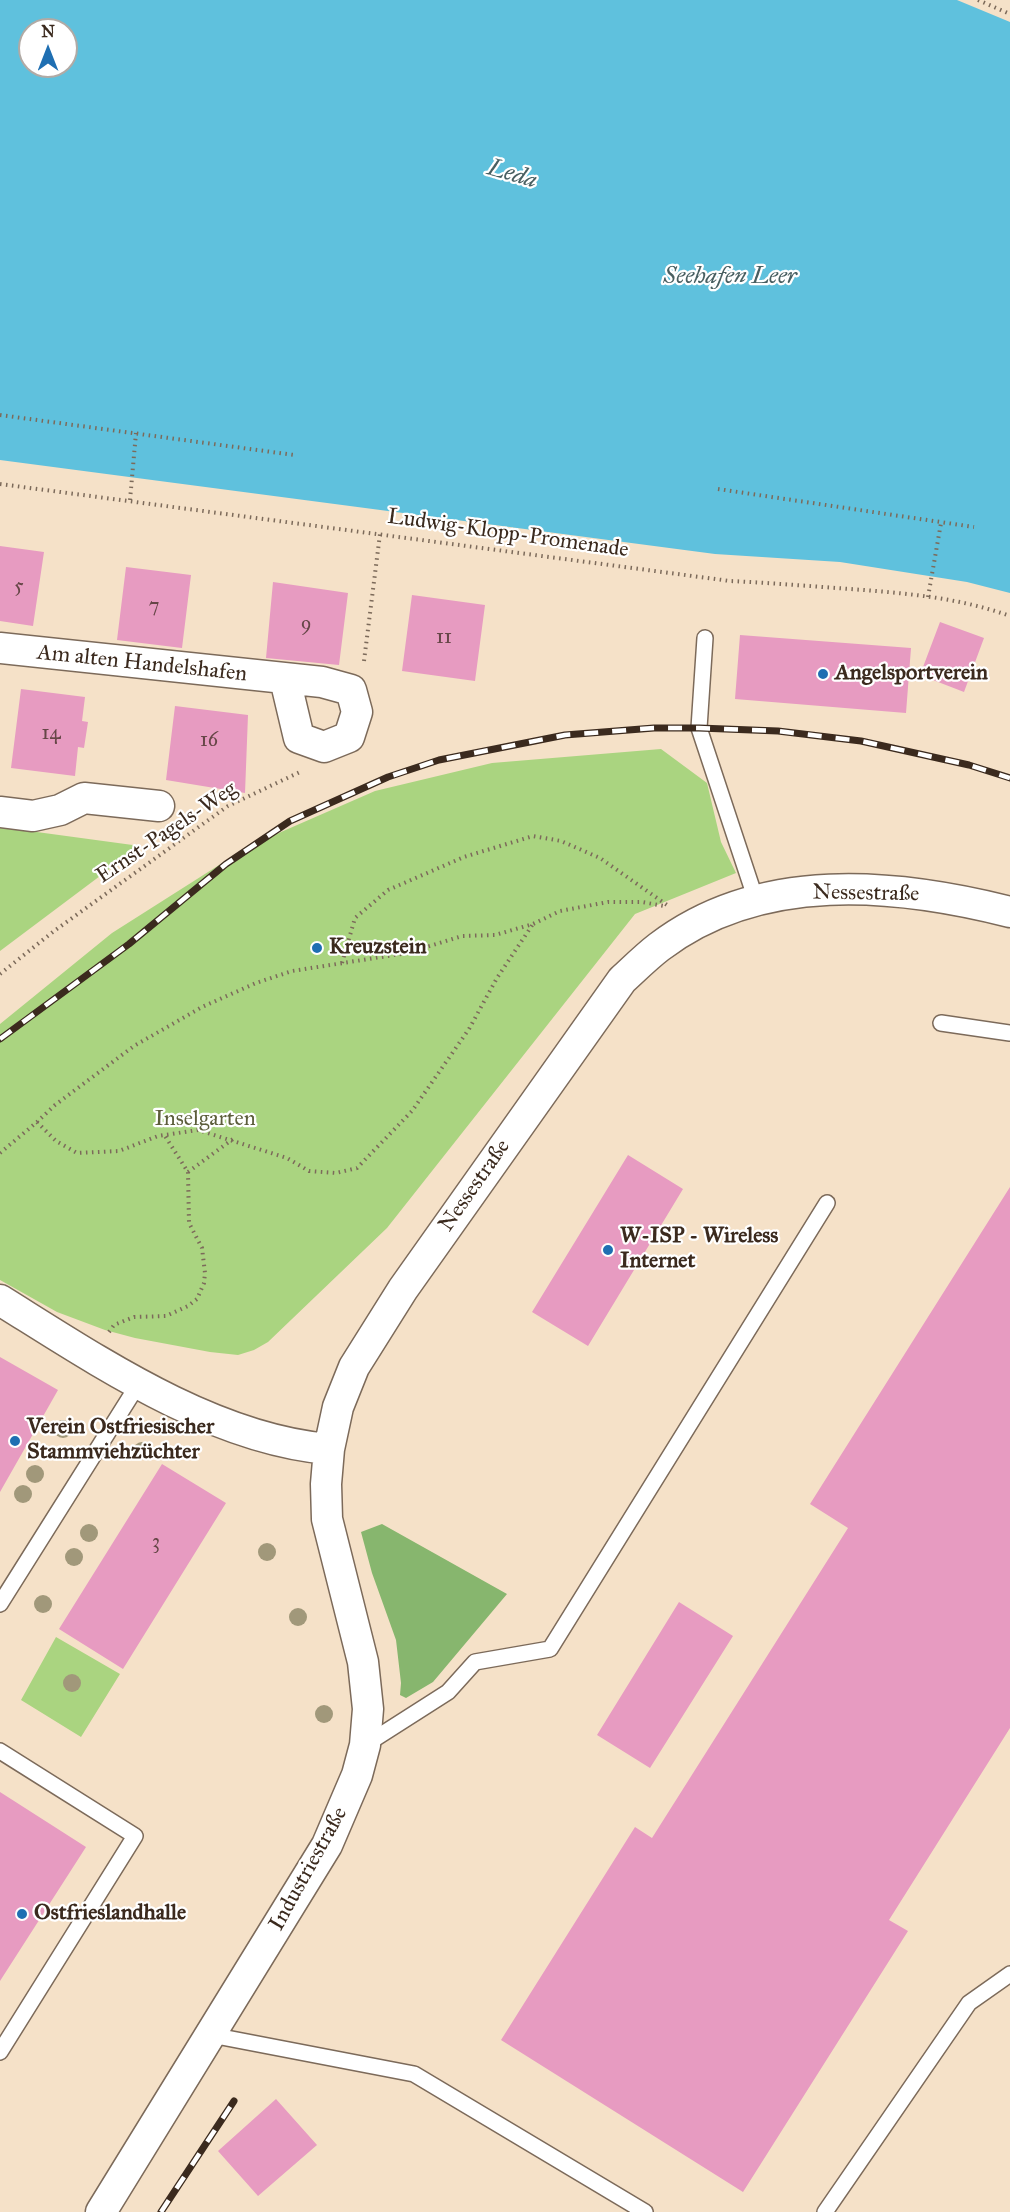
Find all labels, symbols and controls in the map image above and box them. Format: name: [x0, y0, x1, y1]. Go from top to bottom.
north arrow: [18, 18, 78, 78]
text: N: [41, 22, 55, 41]
water label: Leda: [484, 154, 540, 196]
water label: Seehafen Leer: [663, 263, 797, 291]
street label: Ludwig-Klopp-Promenade: [386, 504, 630, 564]
house number: 5: [14, 575, 24, 599]
house number: 7: [149, 595, 159, 619]
house number: 9: [301, 613, 311, 637]
house number: 11: [436, 626, 452, 650]
street label: Am alten Handelshafen: [36, 640, 248, 688]
place label: Angelsportverein: [835, 661, 988, 687]
marker: Angelsportverein: [816, 667, 830, 681]
house number: 14: [41, 722, 61, 746]
house number: 16: [200, 729, 218, 753]
street label: Ernst-Pagels-Weg: [92, 776, 242, 890]
street label: Nessestraße: [812, 880, 920, 908]
place label: Kreuzstein: [329, 935, 427, 961]
marker: Kreuzstein: [310, 941, 324, 955]
park label: Inselgarten: [154, 1107, 256, 1133]
street label: Nessestraße: [434, 1135, 516, 1237]
place label: W-ISP - Wireless Internet: [620, 1224, 778, 1276]
marker: W-ISP - Wireless Internet: [601, 1243, 615, 1257]
place label: Verein Ostfriesischer Stammviehzüchter: [27, 1415, 214, 1466]
marker: Verein Ostfriesischer Stammviehzüchter: [8, 1434, 22, 1448]
house number: 3: [152, 1531, 160, 1555]
street label: Industriestraße: [264, 1803, 354, 1935]
place label: Ostfrieslandhalle: [34, 1901, 186, 1927]
marker: Ostfrieslandhalle: [15, 1907, 29, 1921]

